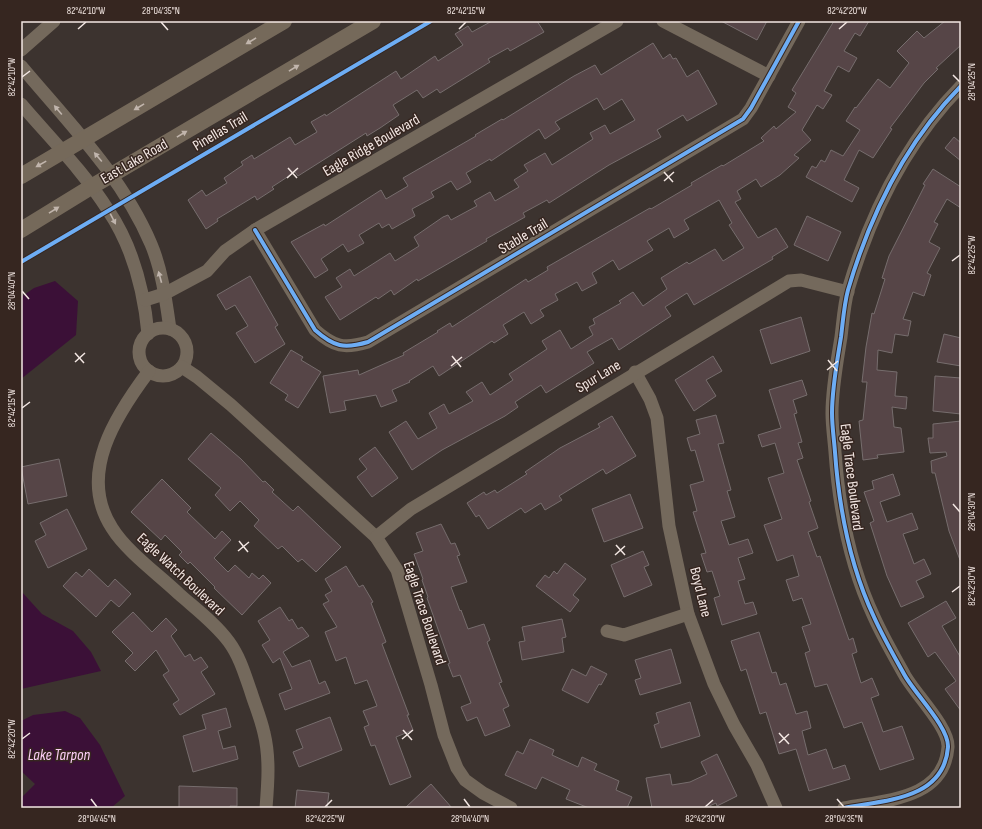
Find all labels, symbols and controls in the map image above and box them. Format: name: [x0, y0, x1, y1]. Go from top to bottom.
text: 82°42'10"W: [67, 5, 106, 17]
text: 28°04'35"N: [142, 5, 180, 17]
text: 82°42'15"W: [447, 5, 486, 17]
text: 82°42'20"W: [827, 5, 867, 17]
one-way arrow: [245, 37, 256, 44]
text: 82°42'10"W: [6, 57, 18, 96]
text: 28°04'25"N: [966, 63, 978, 101]
one-way arrow: [288, 64, 300, 71]
one-way arrow: [133, 103, 145, 110]
one-way arrow: [53, 104, 62, 115]
street label: Pinellas Trail: [189, 108, 251, 155]
street label: Eagle Ridge Boulevard: [319, 110, 423, 181]
one-way arrow: [176, 130, 188, 137]
street label: East Lake Road: [97, 135, 171, 188]
one-way arrow: [93, 152, 102, 163]
one-way arrow: [36, 161, 47, 167]
one-way arrow: [48, 206, 60, 213]
one-way arrow: [110, 213, 116, 224]
street label: Stable Trail: [495, 214, 552, 259]
text: 82°42'25"W: [966, 235, 978, 274]
one-way arrow: [157, 271, 163, 283]
text: 28°04'40"N: [6, 272, 18, 310]
street label: Spur Lane: [572, 356, 624, 397]
text: 82°42'15"W: [6, 388, 18, 427]
street label: Eagle Trace Boulevard: [836, 422, 867, 532]
text: 28°04'30"N: [966, 493, 978, 531]
street label: Eagle Watch Boulevard: [133, 529, 228, 620]
street label: Eagle Trace Boulevard: [399, 559, 450, 667]
street label: Boyd Lane: [685, 565, 716, 619]
text: 82°42'30"W: [966, 566, 978, 606]
text: 82°42'20"W: [6, 719, 18, 759]
water label: Lake Tarpon: [28, 746, 91, 765]
text: 28°04'45"N: [78, 813, 116, 825]
text: 82°42'25"W: [306, 813, 345, 825]
text: 28°04'40"N: [451, 813, 489, 825]
text: 82°42'30"W: [685, 813, 725, 825]
text: 28°04'35"N: [825, 813, 863, 825]

